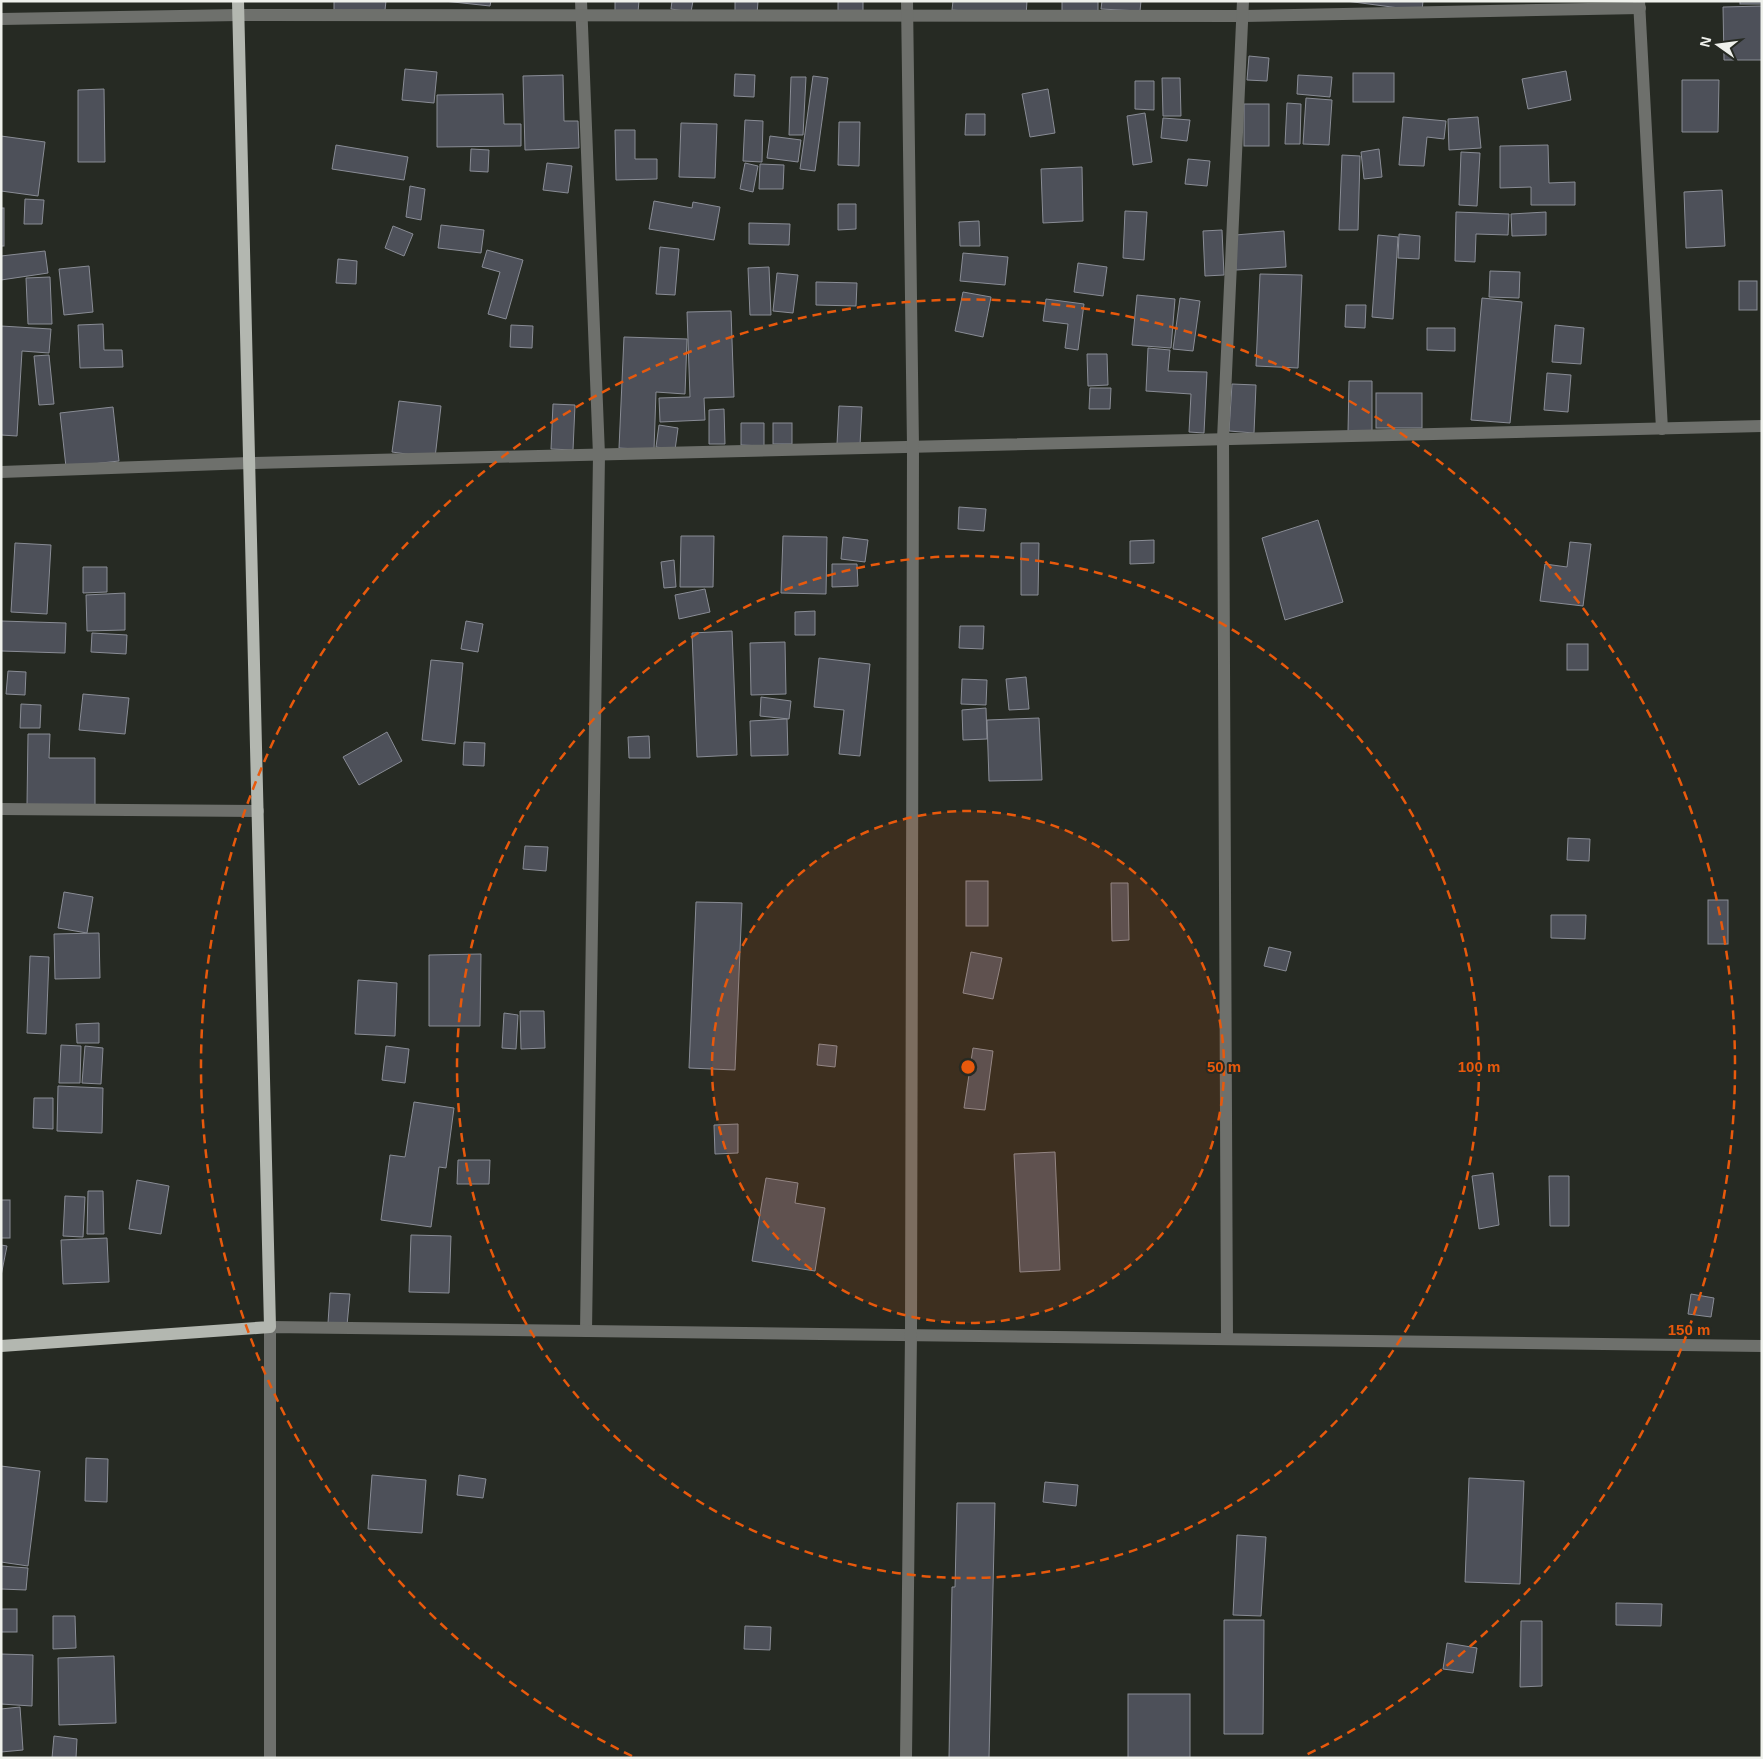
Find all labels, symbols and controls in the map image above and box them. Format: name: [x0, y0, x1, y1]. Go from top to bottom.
north arrow: [1693, 20, 1743, 70]
text: N: [1696, 35, 1714, 49]
centre of rings: [959, 1058, 977, 1076]
text: 50 m: [1207, 1058, 1241, 1075]
text: 100 m: [1458, 1058, 1500, 1075]
text: 150 m: [1668, 1321, 1710, 1338]

